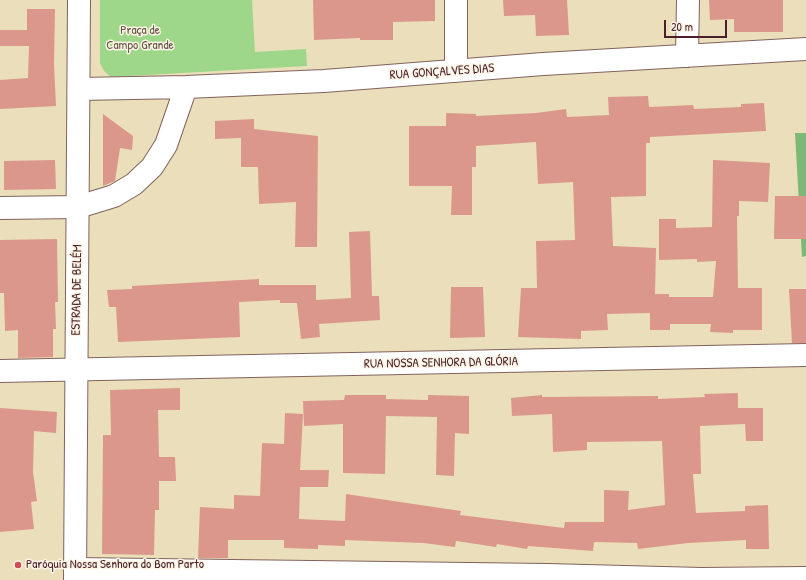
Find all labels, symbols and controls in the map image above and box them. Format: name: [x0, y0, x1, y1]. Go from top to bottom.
scale bar: [666, 12, 729, 38]
text: 20 m: [671, 18, 693, 35]
park label: Praça de Campo Grande: [106, 23, 174, 54]
street label: RUA GONÇALVES DIAS: [389, 61, 495, 83]
street label: ESTRADA DE BELÉM: [68, 244, 86, 336]
street label: RUA NOSSA SENHORA DA GLÓRIA: [364, 354, 518, 372]
place label: Paróquia Nossa Senhora do Bom Parto: [26, 557, 204, 573]
marker: Paróquia Nossa Senhora do Bom Parto: [13, 560, 23, 570]

